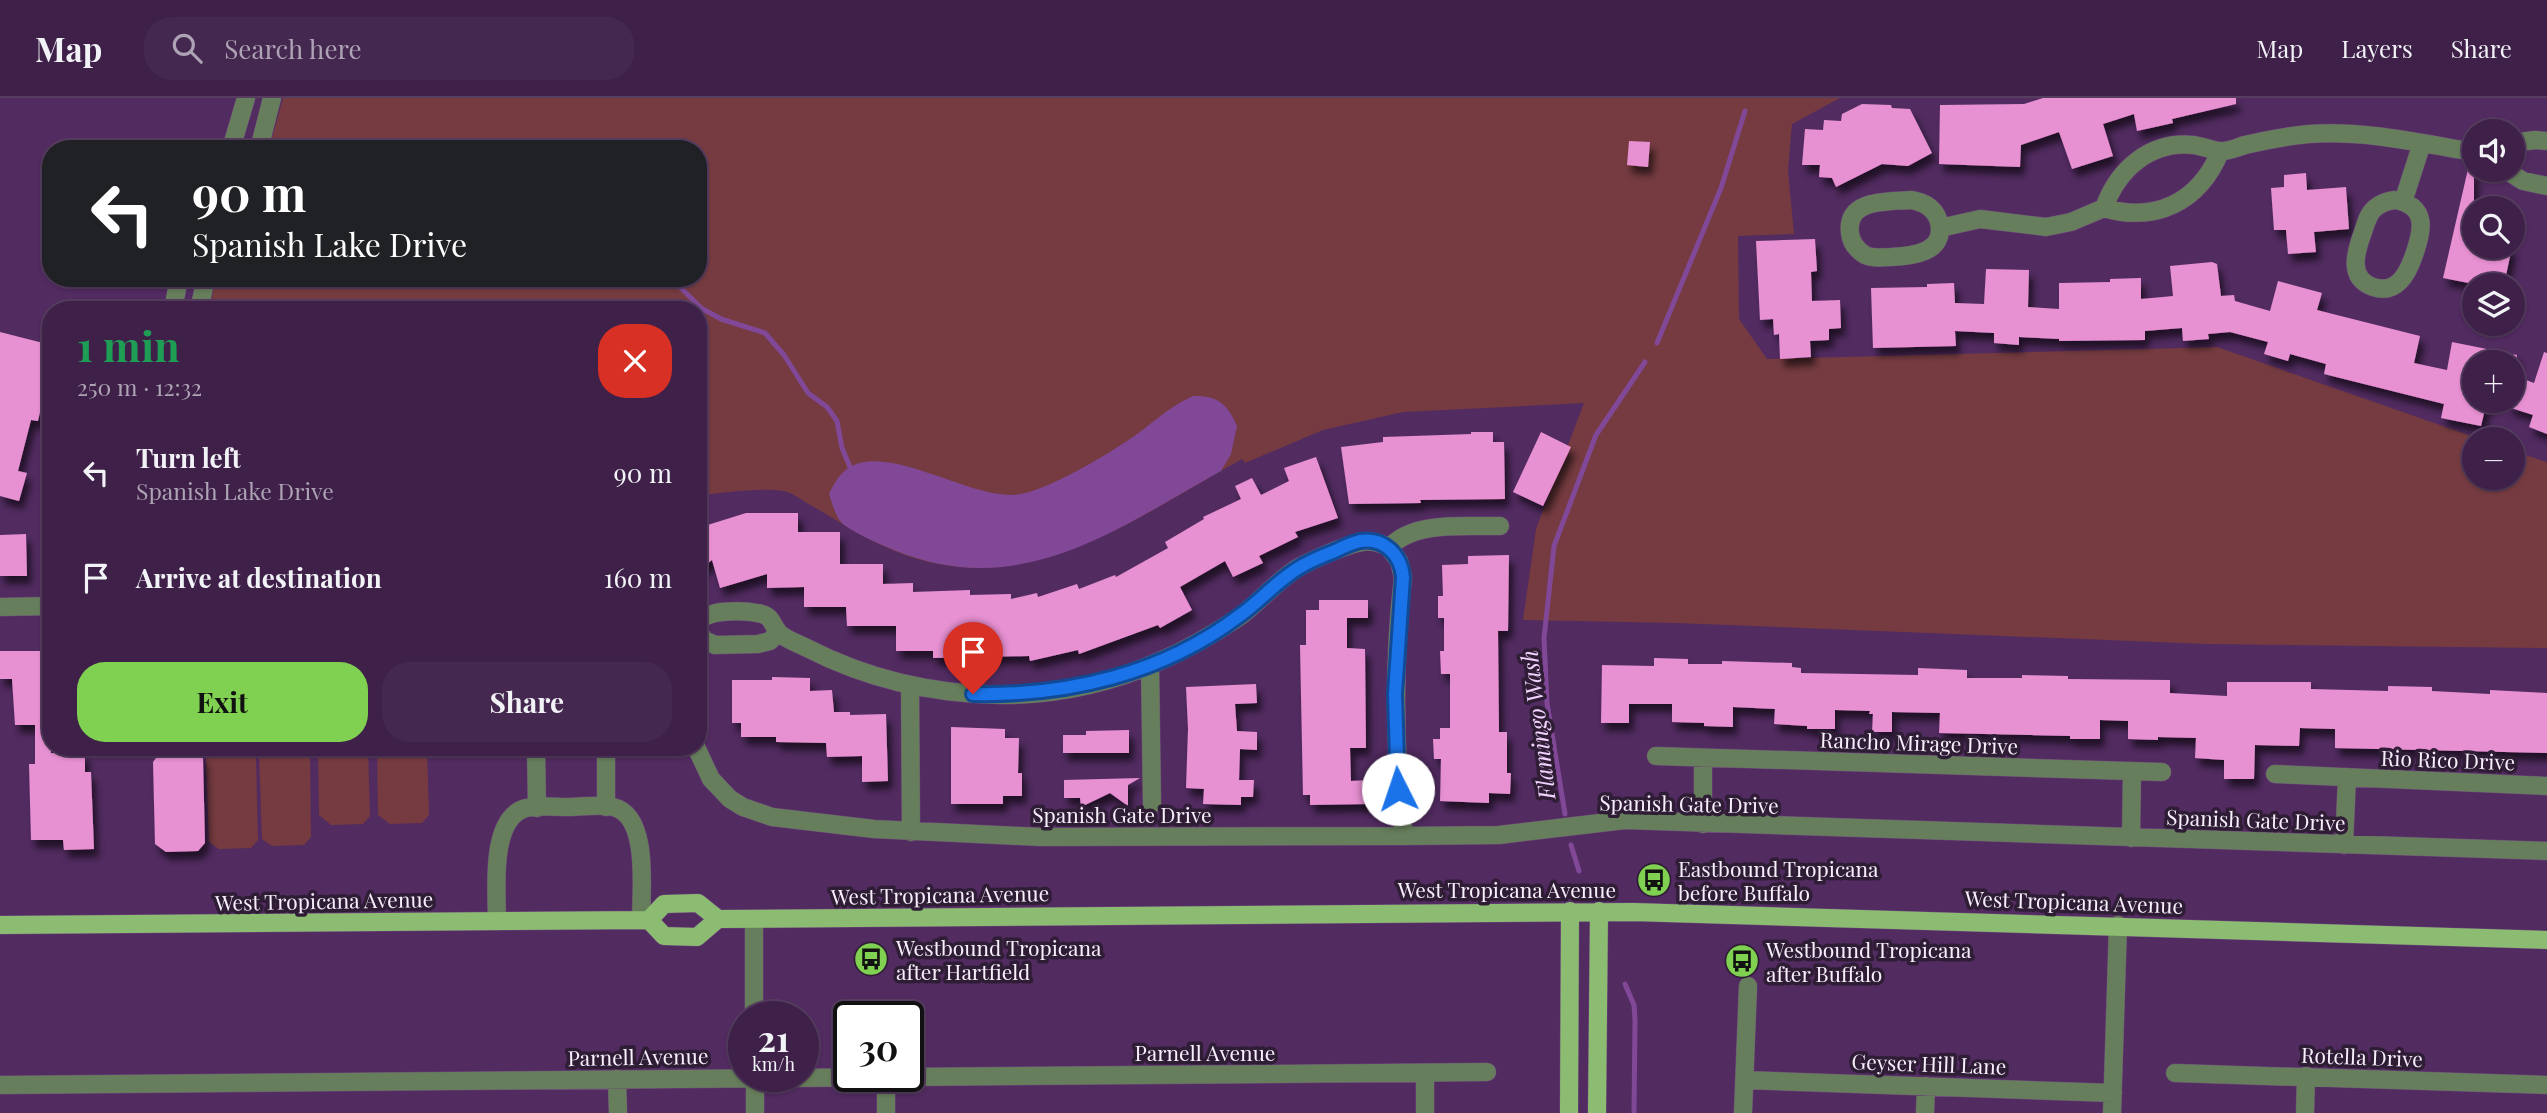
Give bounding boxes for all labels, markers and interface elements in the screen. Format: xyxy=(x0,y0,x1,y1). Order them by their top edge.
search box xyxy=(144,17,634,80)
text: Map xyxy=(35,26,102,70)
icon: search xyxy=(168,29,206,67)
text: Search here xyxy=(224,31,362,66)
text: Map xyxy=(2257,32,2303,64)
text: Layers xyxy=(2341,32,2413,64)
text: Share xyxy=(2451,32,2512,64)
map controls xyxy=(2462,119,2525,490)
button: sound xyxy=(2462,119,2525,182)
text: 90 m xyxy=(192,159,306,224)
icon: left xyxy=(77,168,168,259)
button: search xyxy=(2462,196,2525,259)
text: Spanish Lake Drive xyxy=(192,222,467,265)
button: layers xyxy=(2462,273,2525,336)
text: 1 min xyxy=(77,317,180,373)
button: close xyxy=(598,324,672,398)
button: + xyxy=(2462,350,2525,413)
text: 250 m · 12:32 xyxy=(77,371,202,402)
button: − xyxy=(2462,427,2525,490)
text: Turn left xyxy=(136,440,241,475)
icon: left xyxy=(77,454,115,492)
text: 90 m xyxy=(614,455,672,490)
text: Spanish Lake Drive xyxy=(136,475,334,506)
icon: arrive xyxy=(77,559,115,597)
text: Arrive at destination xyxy=(136,560,382,595)
text: 160 m xyxy=(604,560,672,595)
pin xyxy=(943,622,1003,694)
icon: arrive xyxy=(954,633,992,671)
water label: Flamingo Wash xyxy=(1512,648,1562,803)
button: Exit xyxy=(77,662,368,742)
button: Share xyxy=(382,662,672,742)
street label: Rancho Mirage Drive xyxy=(1819,725,2019,759)
street label: Rio Rico Drive xyxy=(2380,743,2516,775)
position arrow xyxy=(1361,752,1435,826)
street label: Spanish Gate Drive xyxy=(1599,787,1779,819)
street label: Spanish Gate Drive xyxy=(1032,800,1212,828)
street label: Spanish Gate Drive xyxy=(2166,802,2346,836)
place label: Eastbound Tropicana before Buffalo xyxy=(1678,854,1879,906)
bus stop icon: Eastbound Tropicana before Buffalo xyxy=(1635,861,1673,899)
street label: West Tropicana Avenue xyxy=(1397,875,1616,903)
street label: West Tropicana Avenue xyxy=(830,878,1049,910)
street label: West Tropicana Avenue xyxy=(1963,883,2184,919)
street label: West Tropicana Avenue xyxy=(214,884,433,916)
place label: Westbound Tropicana after Hartfield xyxy=(895,933,1102,985)
place label: Westbound Tropicana after Buffalo xyxy=(1765,935,1972,987)
bus stop icon: Westbound Tropicana after Hartfield xyxy=(852,940,890,978)
bus stop icon: Westbound Tropicana after Buffalo xyxy=(1723,942,1761,980)
speed limit sign: 30 xyxy=(833,1001,924,1092)
text: 21 xyxy=(758,1014,789,1061)
street label: Parnell Avenue xyxy=(1135,1038,1275,1066)
street label: Rotella Drive xyxy=(2301,1040,2423,1072)
street label: Parnell Avenue xyxy=(567,1041,709,1071)
street label: Geyser Hill Lane xyxy=(1851,1046,2007,1080)
text: km/h xyxy=(752,1052,795,1076)

